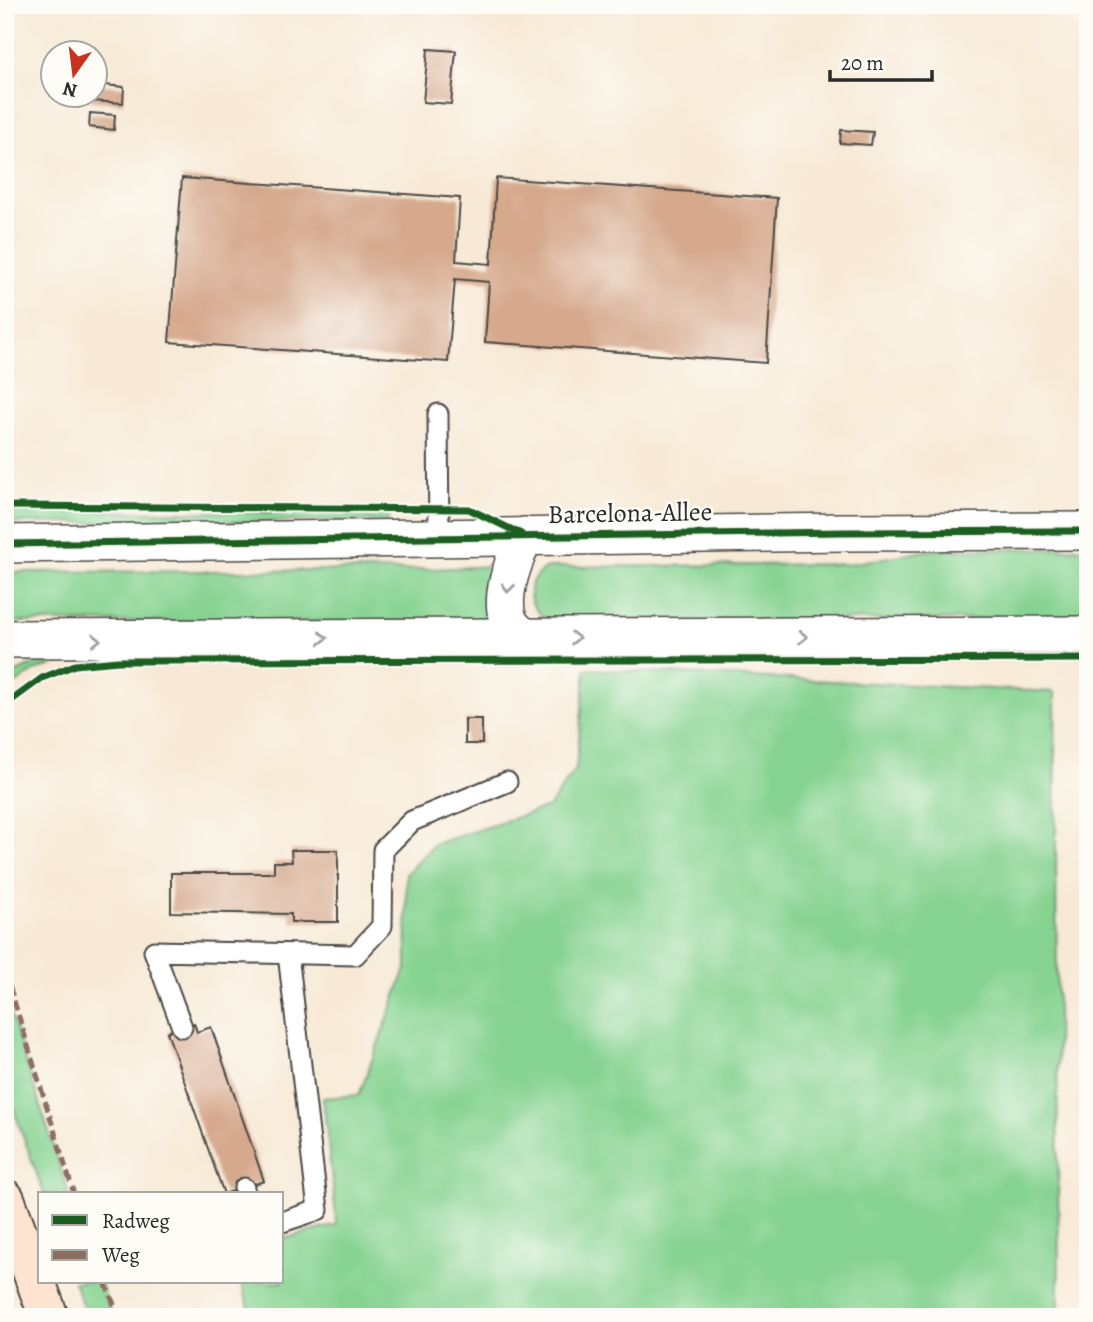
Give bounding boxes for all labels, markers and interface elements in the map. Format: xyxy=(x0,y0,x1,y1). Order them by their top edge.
north arrow xyxy=(38,38,108,108)
scale bar xyxy=(830,38,932,82)
text: 20 m xyxy=(841,49,884,77)
text: N xyxy=(60,75,80,104)
street label: Barcelona-Allee xyxy=(547,494,713,532)
one-way arrow xyxy=(501,582,516,593)
one-way arrow xyxy=(798,629,809,645)
one-way arrow xyxy=(319,630,329,646)
one-way arrow xyxy=(571,630,581,646)
one-way arrow xyxy=(91,632,102,648)
legend xyxy=(38,1192,284,1284)
text: Radweg xyxy=(102,1207,170,1235)
text: Weg xyxy=(101,1241,140,1269)

